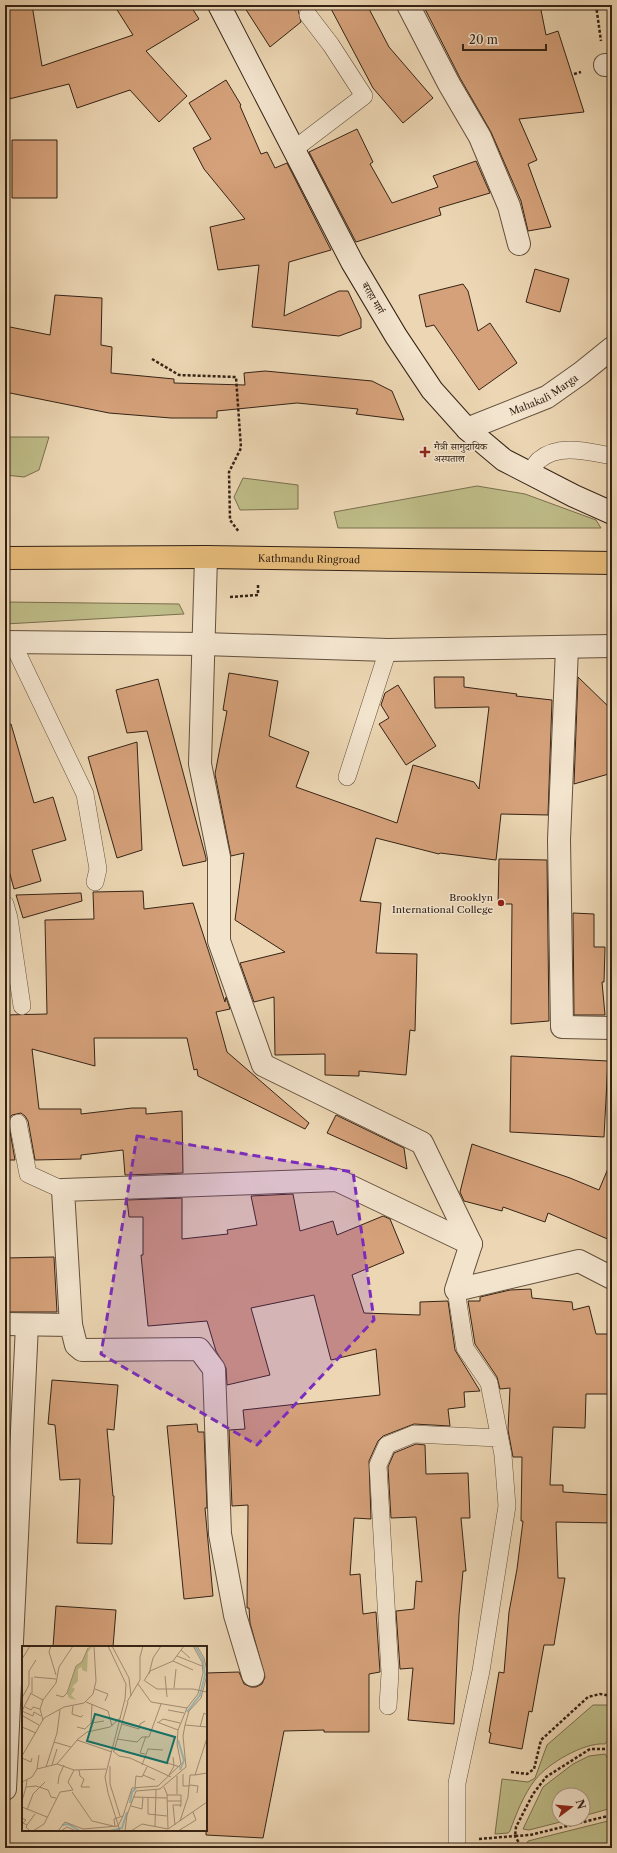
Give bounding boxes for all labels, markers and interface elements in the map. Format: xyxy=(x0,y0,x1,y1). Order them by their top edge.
scale bar xyxy=(463,26,546,52)
text: 20 m xyxy=(469,32,498,47)
street label: बराहा मार्ग xyxy=(358,279,388,317)
street label: Mahakali Marga xyxy=(507,370,581,418)
place label: मैत्री सामुदायिक अस्पताल xyxy=(433,440,488,465)
marker: मैत्री सामुदायिक अस्पताल xyxy=(419,446,431,458)
street label: Kathmandu Ringroad xyxy=(258,551,360,566)
place label: Brooklyn International College xyxy=(392,891,494,916)
marker: Brooklyn International College xyxy=(496,898,506,908)
inset map xyxy=(22,1646,207,1831)
north arrow xyxy=(551,1787,591,1827)
text: N xyxy=(573,1798,589,1811)

